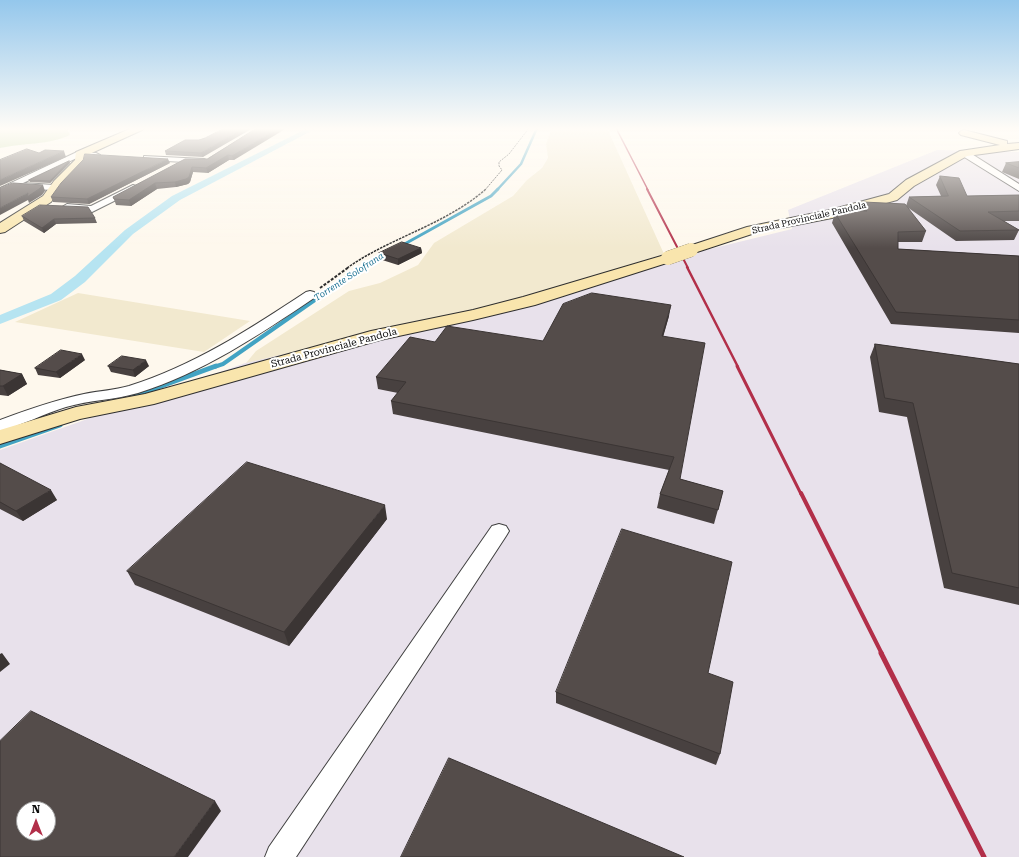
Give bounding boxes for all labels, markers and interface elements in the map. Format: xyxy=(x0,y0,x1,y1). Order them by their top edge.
street label: Strada Provinciale Pandola xyxy=(751,200,867,236)
water label: Torrente Solofrana xyxy=(312,250,386,304)
street label: Strada Provinciale Pandola xyxy=(270,325,398,371)
north arrow xyxy=(16,801,56,841)
text: N xyxy=(32,803,40,816)

